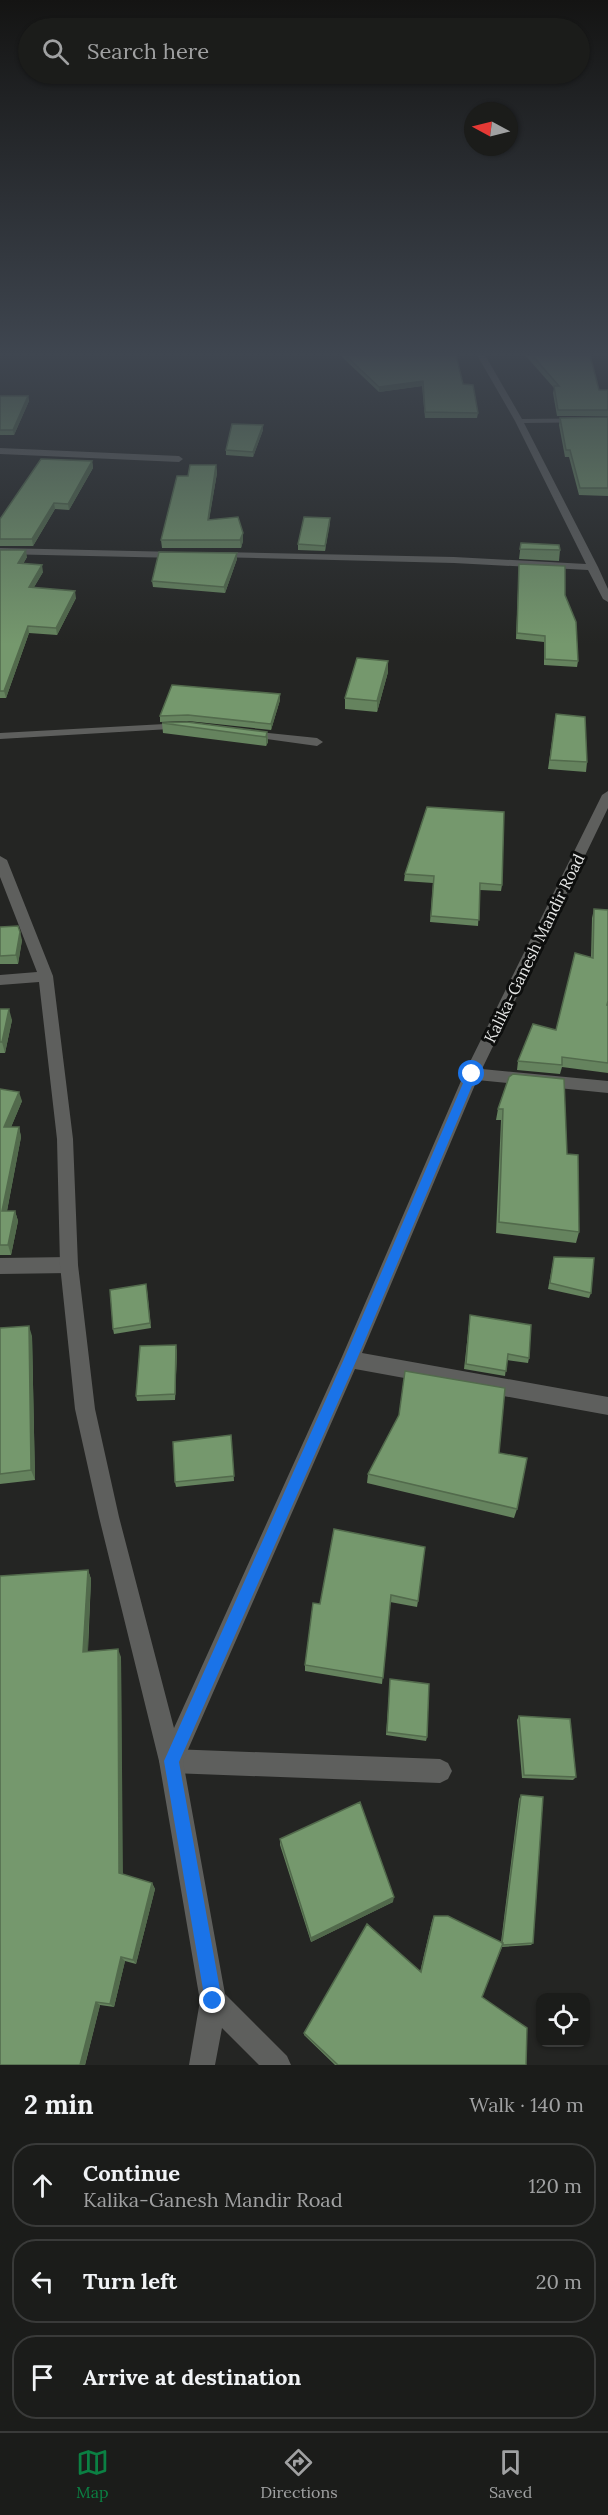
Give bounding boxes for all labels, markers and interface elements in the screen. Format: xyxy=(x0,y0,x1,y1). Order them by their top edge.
search box xyxy=(18,18,590,84)
icon: search xyxy=(39,35,72,68)
text: Search here xyxy=(87,37,209,65)
north arrow xyxy=(464,102,518,156)
street label: Kalika-Ganesh Mandir Road xyxy=(479,850,589,1046)
route start xyxy=(458,1060,484,1086)
route end xyxy=(199,1987,225,2013)
map controls xyxy=(536,1993,590,2047)
button: locate xyxy=(536,1993,590,2047)
text: 2 min xyxy=(24,2088,94,2121)
text: Walk · 140 m xyxy=(469,2092,584,2117)
text: Continue xyxy=(83,2159,180,2187)
icon: ahead xyxy=(26,2169,59,2202)
text: 120 m xyxy=(528,2173,582,2198)
text: Kalika-Ganesh Mandir Road xyxy=(83,2187,343,2212)
icon: left xyxy=(26,2265,59,2298)
text: Turn left xyxy=(83,2267,177,2295)
text: 20 m xyxy=(536,2269,582,2294)
icon: arrive xyxy=(26,2361,59,2394)
text: Arrive at destination xyxy=(83,2363,301,2391)
tab: Map xyxy=(76,2446,109,2502)
tab: Directions xyxy=(260,2446,338,2502)
tab: Saved xyxy=(489,2446,532,2502)

